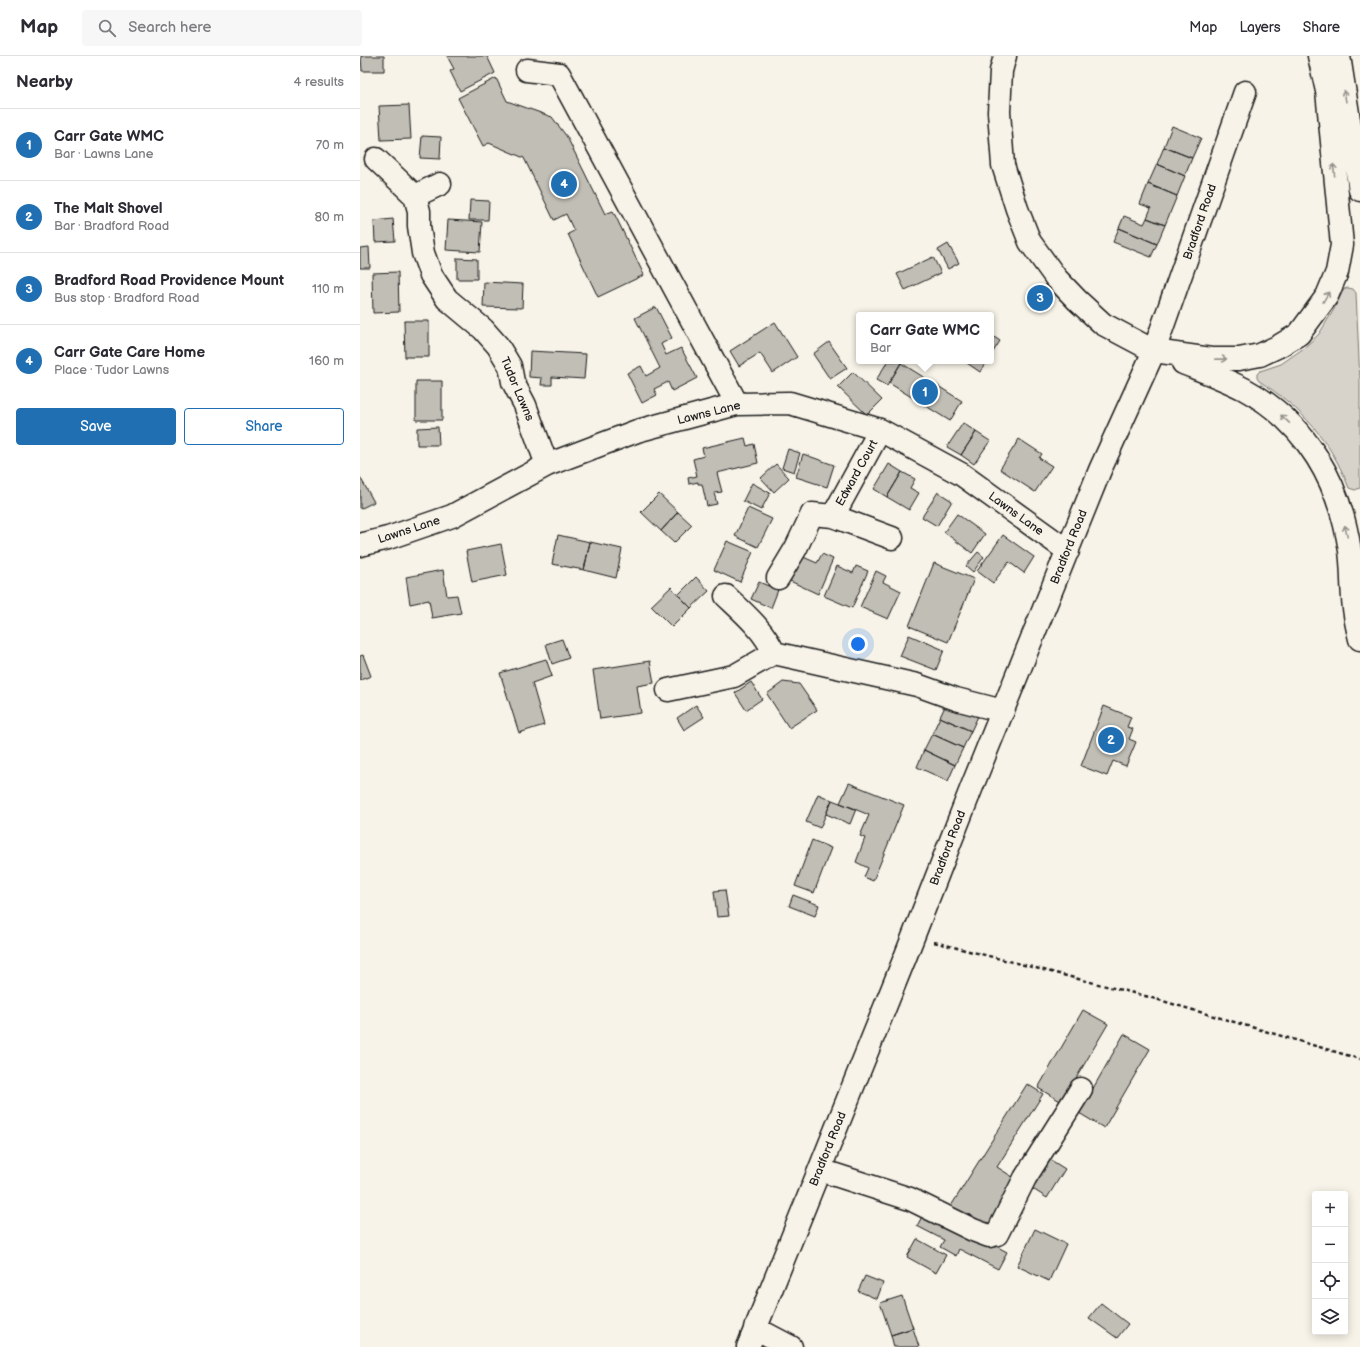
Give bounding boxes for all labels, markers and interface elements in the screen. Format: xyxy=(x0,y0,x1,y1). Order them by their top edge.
search box xyxy=(82,10,362,46)
text: Map xyxy=(20,16,58,39)
icon: search xyxy=(96,17,118,39)
text: Search here xyxy=(128,18,211,37)
text: Map xyxy=(1189,19,1217,36)
text: Layers xyxy=(1239,19,1281,36)
text: Share xyxy=(1303,19,1340,36)
text: Nearby xyxy=(16,72,73,92)
text: 4 results xyxy=(294,74,344,90)
one-way arrow xyxy=(1341,90,1349,103)
text: Carr Gate WMC xyxy=(54,127,164,146)
text: 1 xyxy=(26,137,32,153)
text: 70 m xyxy=(316,137,344,153)
text: Bar · Lawns Lane xyxy=(54,146,153,162)
one-way arrow xyxy=(1331,164,1338,177)
pin: 4 xyxy=(551,169,577,199)
street label: Bradford Road xyxy=(1180,182,1220,262)
text: The Malt Shovel xyxy=(54,199,163,218)
text: 2 xyxy=(25,209,33,225)
text: 80 m xyxy=(315,209,344,225)
text: Bar · Bradford Road xyxy=(54,218,169,234)
text: Bradford Road Providence Mount xyxy=(54,271,284,290)
text: 3 xyxy=(25,281,33,297)
text: 110 m xyxy=(312,281,344,297)
pin: 3 xyxy=(1027,283,1053,313)
text: Bus stop · Bradford Road xyxy=(54,290,199,306)
one-way arrow xyxy=(1322,291,1330,303)
popup xyxy=(856,312,994,364)
text: Carr Gate WMC xyxy=(870,321,980,340)
text: Bar xyxy=(870,340,891,356)
text: Carr Gate Care Home xyxy=(54,343,205,362)
text: 4 xyxy=(25,353,33,369)
text: 160 m xyxy=(309,353,344,369)
street label: Tudor Lawns xyxy=(497,355,537,423)
one-way arrow xyxy=(1214,355,1227,363)
text: Place · Tudor Lawns xyxy=(54,362,169,378)
pin: 1 xyxy=(912,377,938,407)
street label: Lawns Lane xyxy=(676,398,742,428)
button: Save xyxy=(16,408,176,445)
button: Share xyxy=(184,408,344,445)
one-way arrow xyxy=(1280,414,1290,424)
street label: Edward Court xyxy=(833,437,881,509)
street label: Lawns Lane xyxy=(985,489,1047,539)
street label: Bradford Road xyxy=(1047,507,1091,587)
street label: Lawns Lane xyxy=(376,513,442,547)
one-way arrow xyxy=(1342,525,1350,538)
your location xyxy=(848,634,868,654)
pin: 2 xyxy=(1098,725,1124,755)
street label: Bradford Road xyxy=(927,808,969,888)
street label: Bradford Road xyxy=(806,1109,850,1189)
map controls xyxy=(1312,1191,1348,1335)
button: + xyxy=(1312,1191,1348,1227)
button: − xyxy=(1312,1227,1348,1263)
button: locate xyxy=(1312,1263,1348,1299)
button: layers xyxy=(1312,1299,1348,1335)

